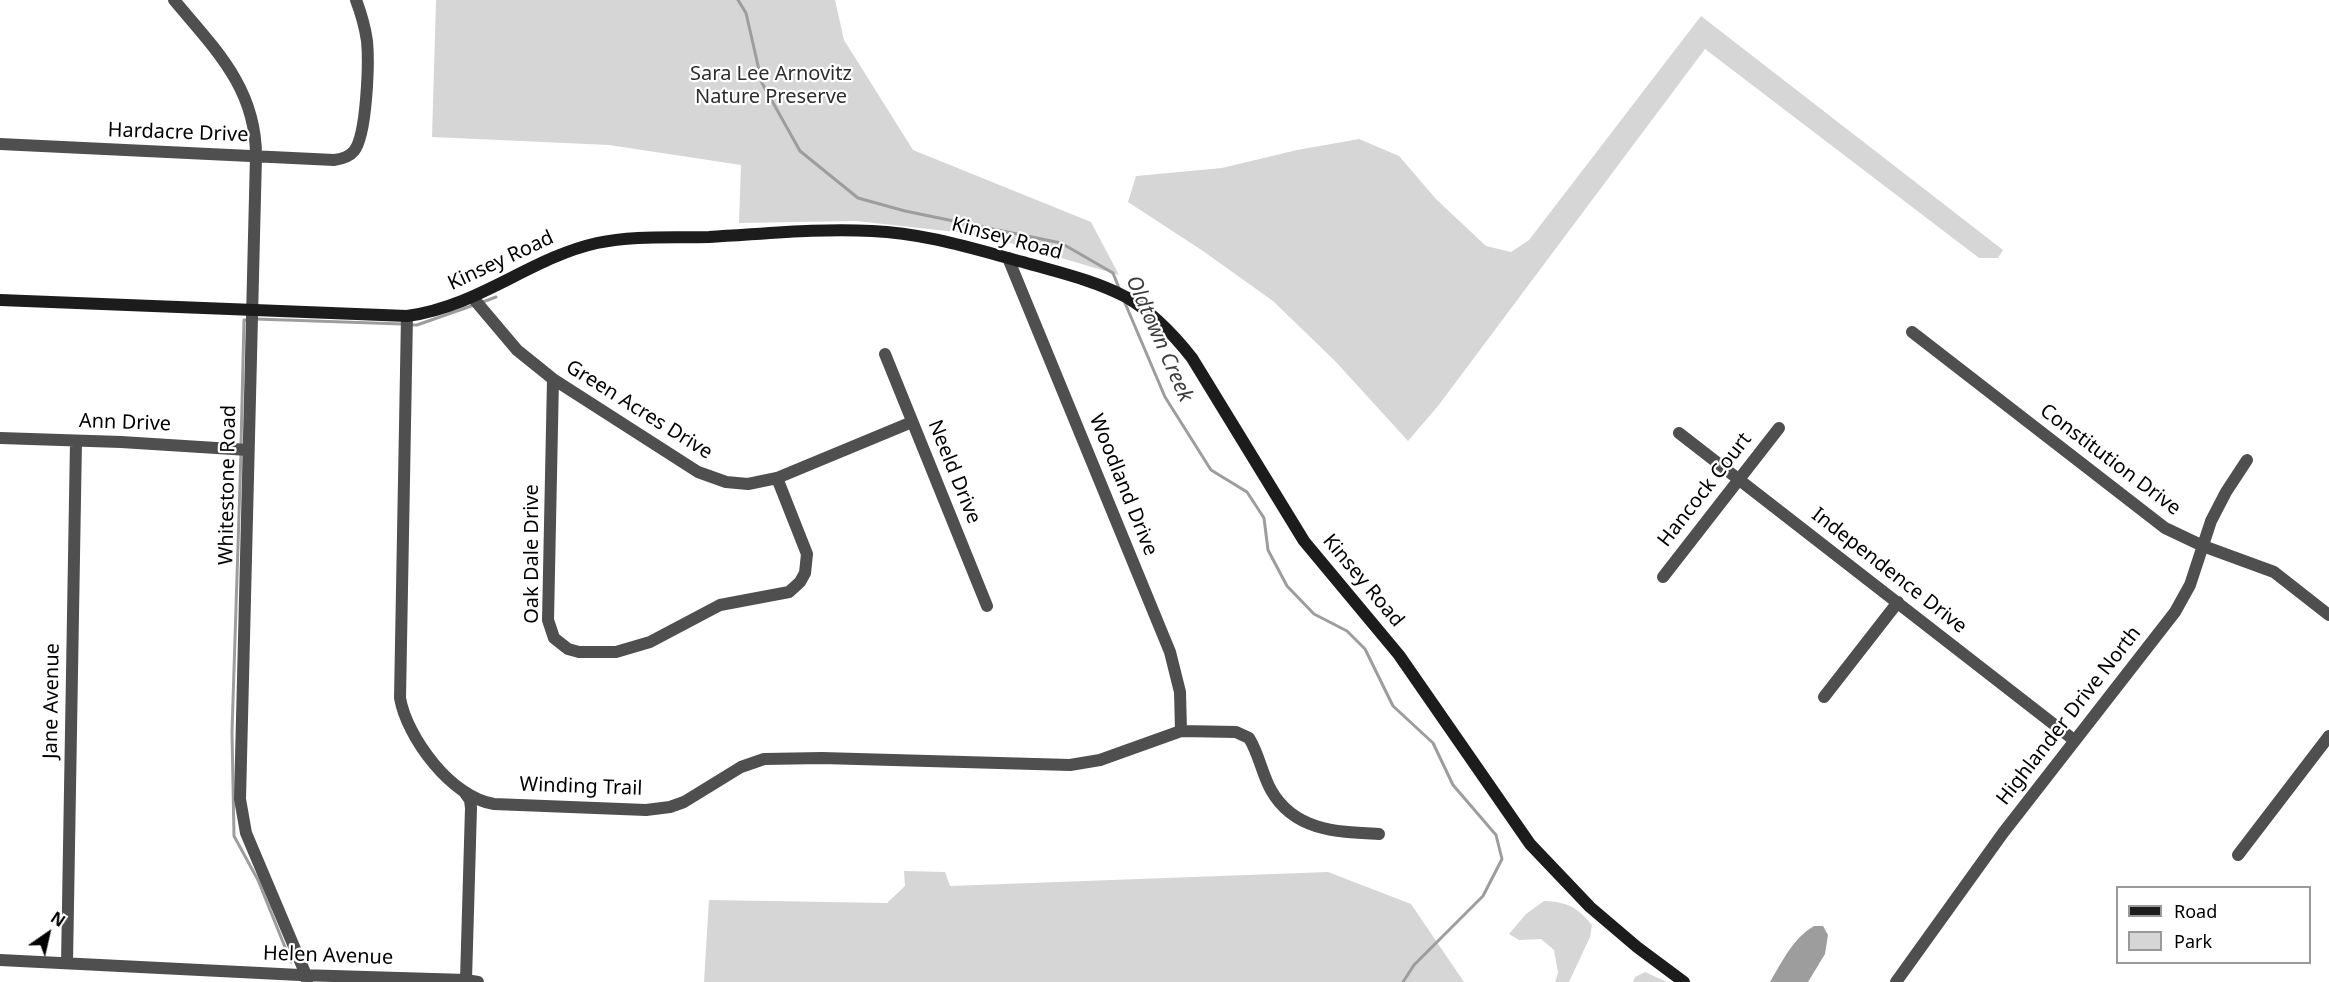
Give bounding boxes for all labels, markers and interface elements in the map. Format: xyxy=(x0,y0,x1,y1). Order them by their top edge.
park label: Sara Lee Arnovitz Nature Preserve xyxy=(690,62,852,109)
street label: Hardacre Drive xyxy=(107,119,249,147)
street label: Kinsey Road xyxy=(949,213,1065,265)
street label: Kinsey Road xyxy=(444,226,558,296)
water label: Oldtown Creek xyxy=(1120,272,1198,406)
street label: Green Acres Drive xyxy=(561,355,717,465)
street label: Constitution Drive xyxy=(2035,399,2185,521)
street label: Whitestone Road xyxy=(215,405,241,565)
street label: Ann Drive xyxy=(79,409,171,437)
street label: Woodland Drive xyxy=(1084,411,1162,559)
street label: Neeld Drive xyxy=(922,417,986,527)
street label: Hancock Court xyxy=(1653,428,1757,552)
street label: Oak Dale Drive xyxy=(520,484,544,624)
street label: Independence Drive xyxy=(1807,503,1971,639)
street label: Kinsey Road xyxy=(1317,530,1409,632)
street label: Highlander Drive North xyxy=(1992,622,2146,810)
street label: Jane Avenue xyxy=(39,643,65,759)
street label: Winding Trail xyxy=(519,773,643,801)
legend xyxy=(2116,886,2311,964)
text: Road xyxy=(2174,899,2217,923)
north arrow xyxy=(18,904,78,964)
text: N xyxy=(47,906,70,932)
text: Park xyxy=(2174,929,2212,953)
street label: Helen Avenue xyxy=(262,942,394,970)

